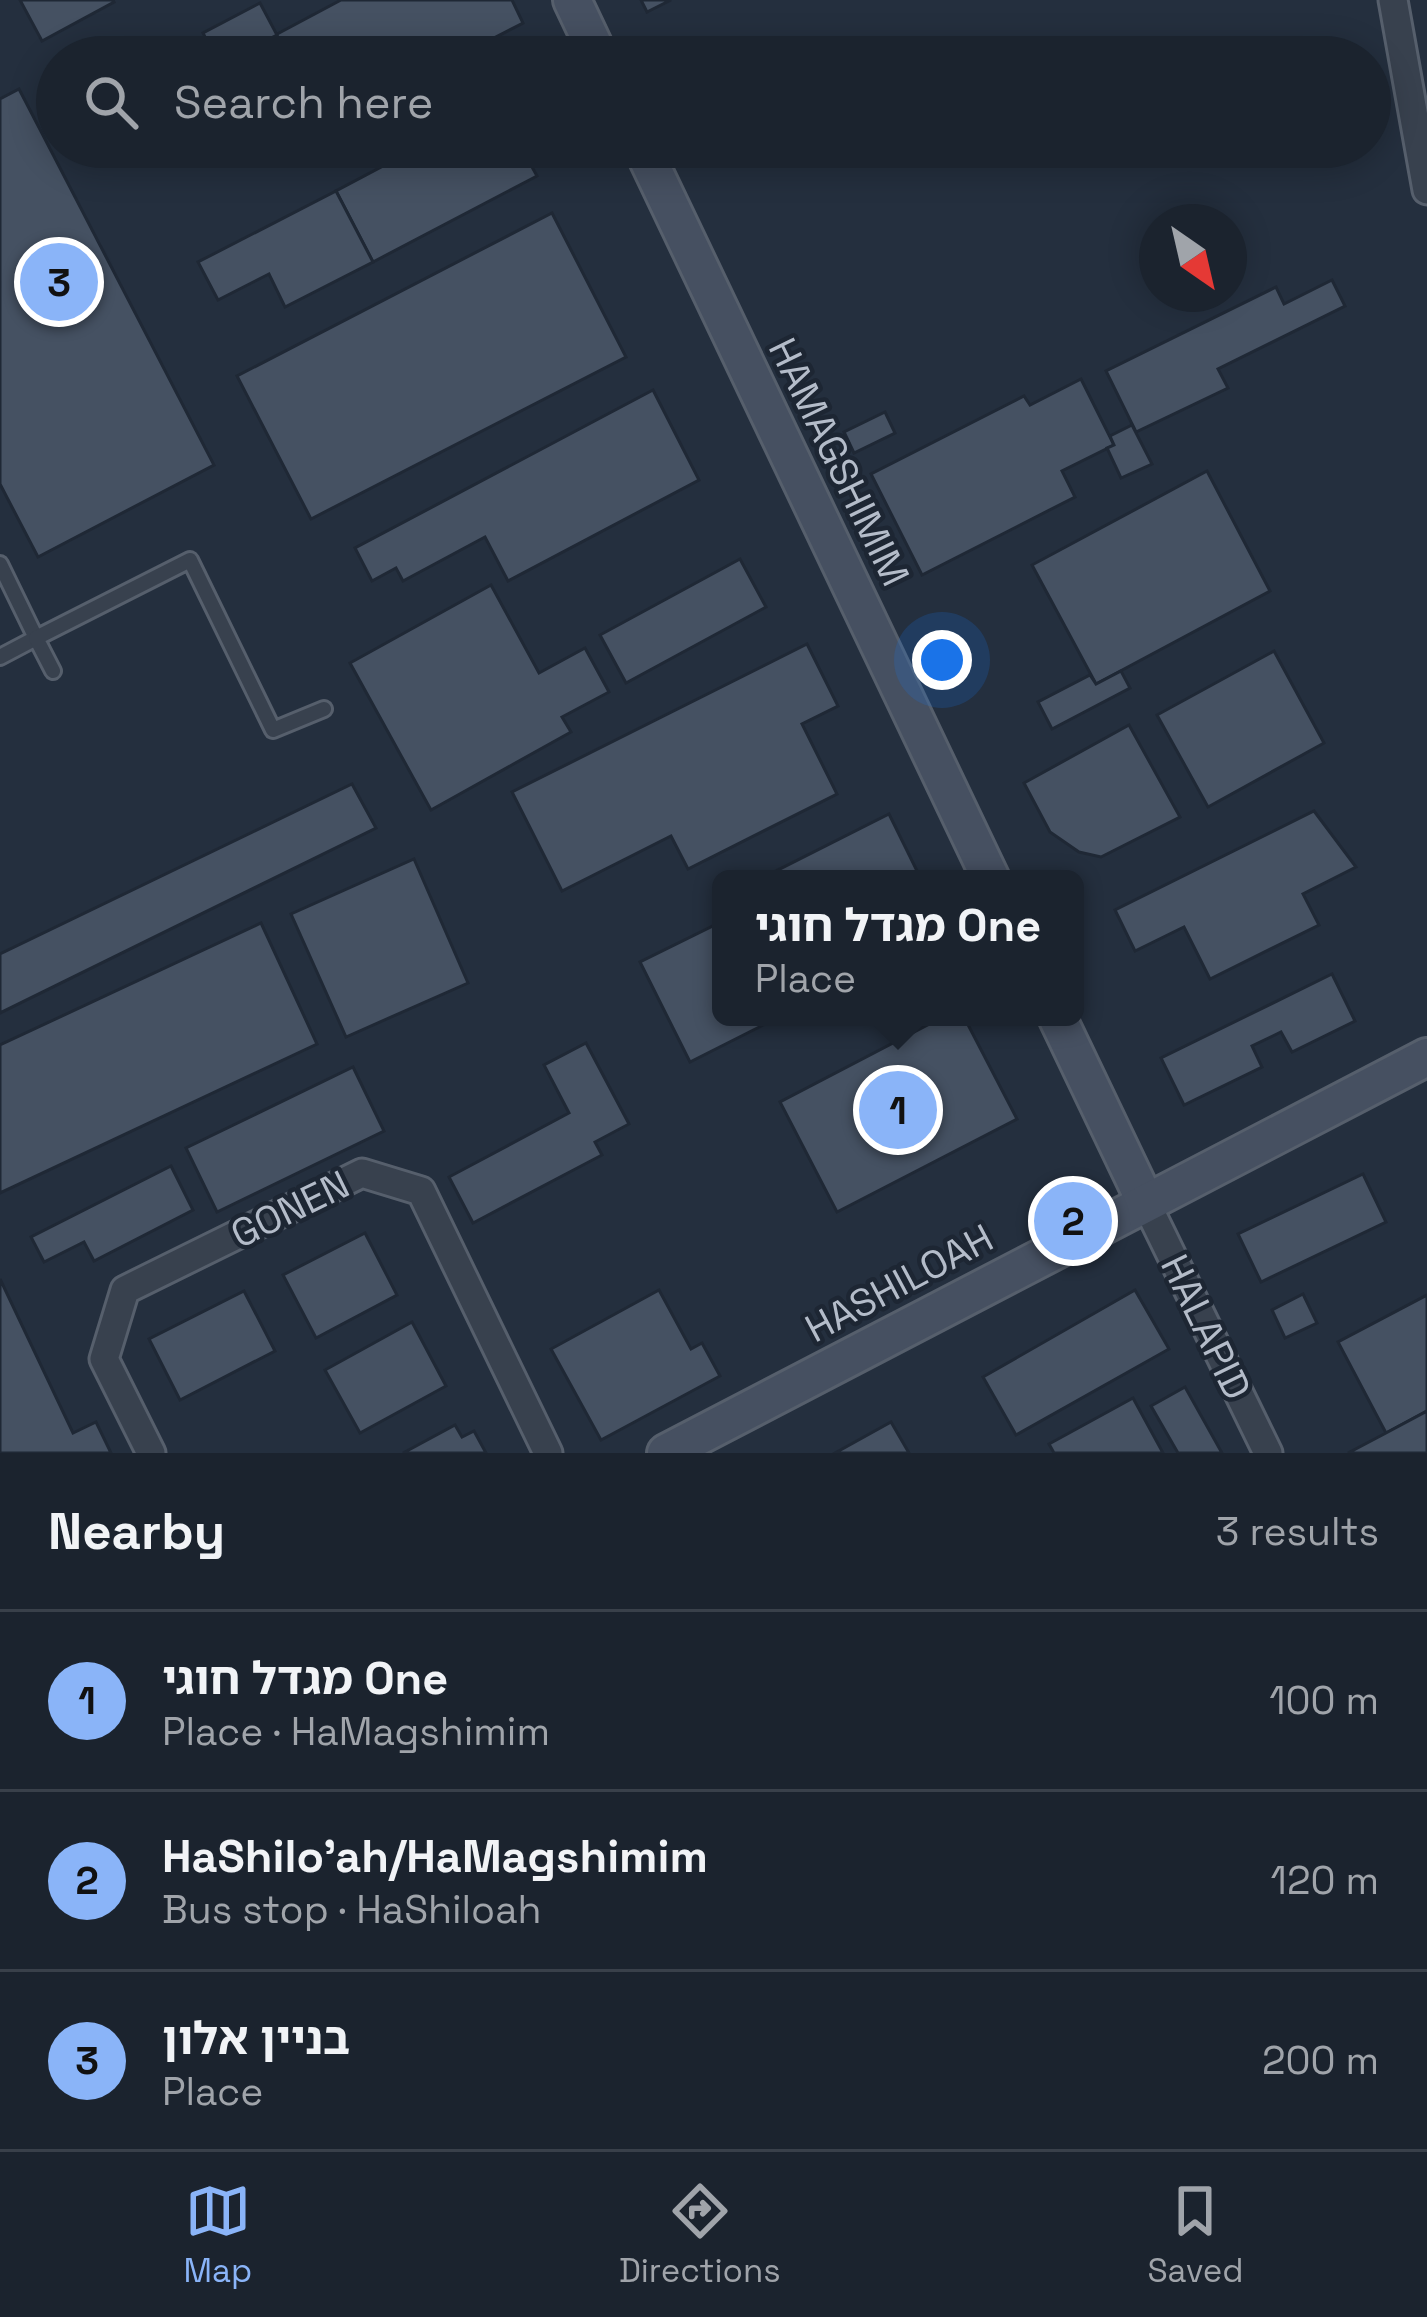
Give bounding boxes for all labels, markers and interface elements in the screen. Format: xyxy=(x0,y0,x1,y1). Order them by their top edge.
search box xyxy=(36,36,1391,168)
icon: search xyxy=(78,69,144,135)
text: Search here xyxy=(174,74,433,131)
north arrow xyxy=(1139,204,1247,312)
pin: 3 xyxy=(20,237,98,327)
street label: HAMAGSHIMIM xyxy=(758,330,920,594)
your location xyxy=(912,630,972,690)
popup xyxy=(712,870,1084,1026)
text: מגדל חוגי One xyxy=(755,897,1041,954)
text: Place xyxy=(755,954,856,1003)
pin: 1 xyxy=(859,1065,937,1155)
street label: GONEN xyxy=(223,1159,357,1259)
pin: 2 xyxy=(1034,1176,1112,1266)
street label: HASHILOAH xyxy=(797,1213,1001,1353)
street label: HALAPID xyxy=(1150,1247,1262,1407)
text: Nearby xyxy=(48,1499,225,1564)
text: 3 results xyxy=(1216,1507,1379,1556)
text: מגדל חוגי One xyxy=(162,1650,448,1707)
text: 1 xyxy=(78,1676,96,1725)
text: 100 m xyxy=(1269,1676,1379,1725)
text: Place · HaMagshimim xyxy=(162,1707,550,1756)
text: HaShilo'ah/HaMagshimim xyxy=(162,1828,708,1885)
text: 2 xyxy=(75,1856,99,1905)
text: 120 m xyxy=(1271,1856,1379,1905)
text: Bus stop · HaShiloah xyxy=(162,1885,542,1934)
text: בניין אלון xyxy=(162,2010,350,2067)
text: 3 xyxy=(75,2036,99,2085)
text: 200 m xyxy=(1262,2036,1379,2085)
text: Place xyxy=(162,2067,263,2116)
tab: Map xyxy=(183,2178,252,2292)
tab: Directions xyxy=(619,2178,781,2292)
tab: Saved xyxy=(1147,2178,1244,2292)

